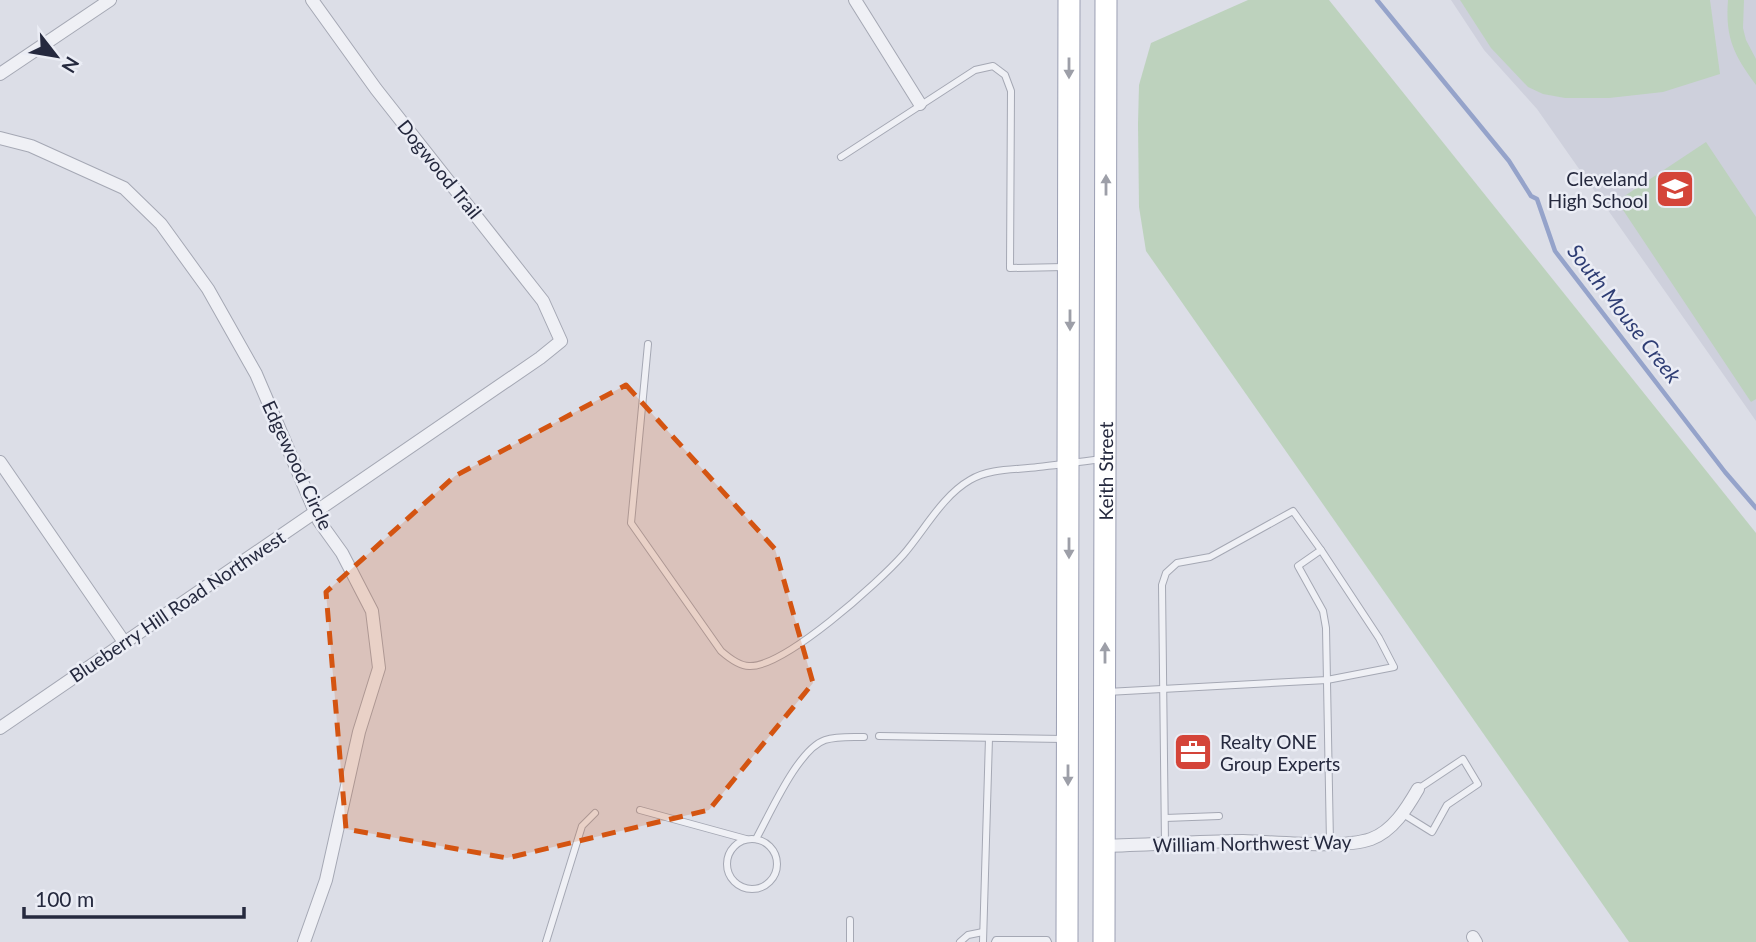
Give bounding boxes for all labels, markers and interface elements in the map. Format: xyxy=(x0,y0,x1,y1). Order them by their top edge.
north arrow xyxy=(21,21,91,91)
text: N xyxy=(57,53,85,77)
one-way arrow xyxy=(1063,57,1075,79)
street label: Dogwood Trail xyxy=(393,115,487,223)
place label: Cleveland High School xyxy=(1548,167,1648,212)
school or university icon: Cleveland High School xyxy=(1654,168,1696,210)
one-way arrow xyxy=(1100,174,1112,196)
water label: South Mouse Creek xyxy=(1563,239,1688,388)
one-way arrow xyxy=(1064,309,1075,331)
street label: Edgewood Circle xyxy=(258,397,338,533)
street label: Keith Street xyxy=(1093,421,1117,520)
street label: Blueberry Hill Road Northwest xyxy=(65,525,289,687)
one-way arrow xyxy=(1063,537,1075,559)
one-way arrow xyxy=(1099,642,1111,664)
place label: Realty ONE Group Experts xyxy=(1220,730,1340,775)
office icon: Realty ONE Group Experts xyxy=(1172,731,1214,773)
one-way arrow xyxy=(1062,764,1074,786)
street label: William Northwest Way xyxy=(1152,830,1352,856)
scale bar xyxy=(24,876,245,920)
text: 100 m xyxy=(35,886,94,911)

